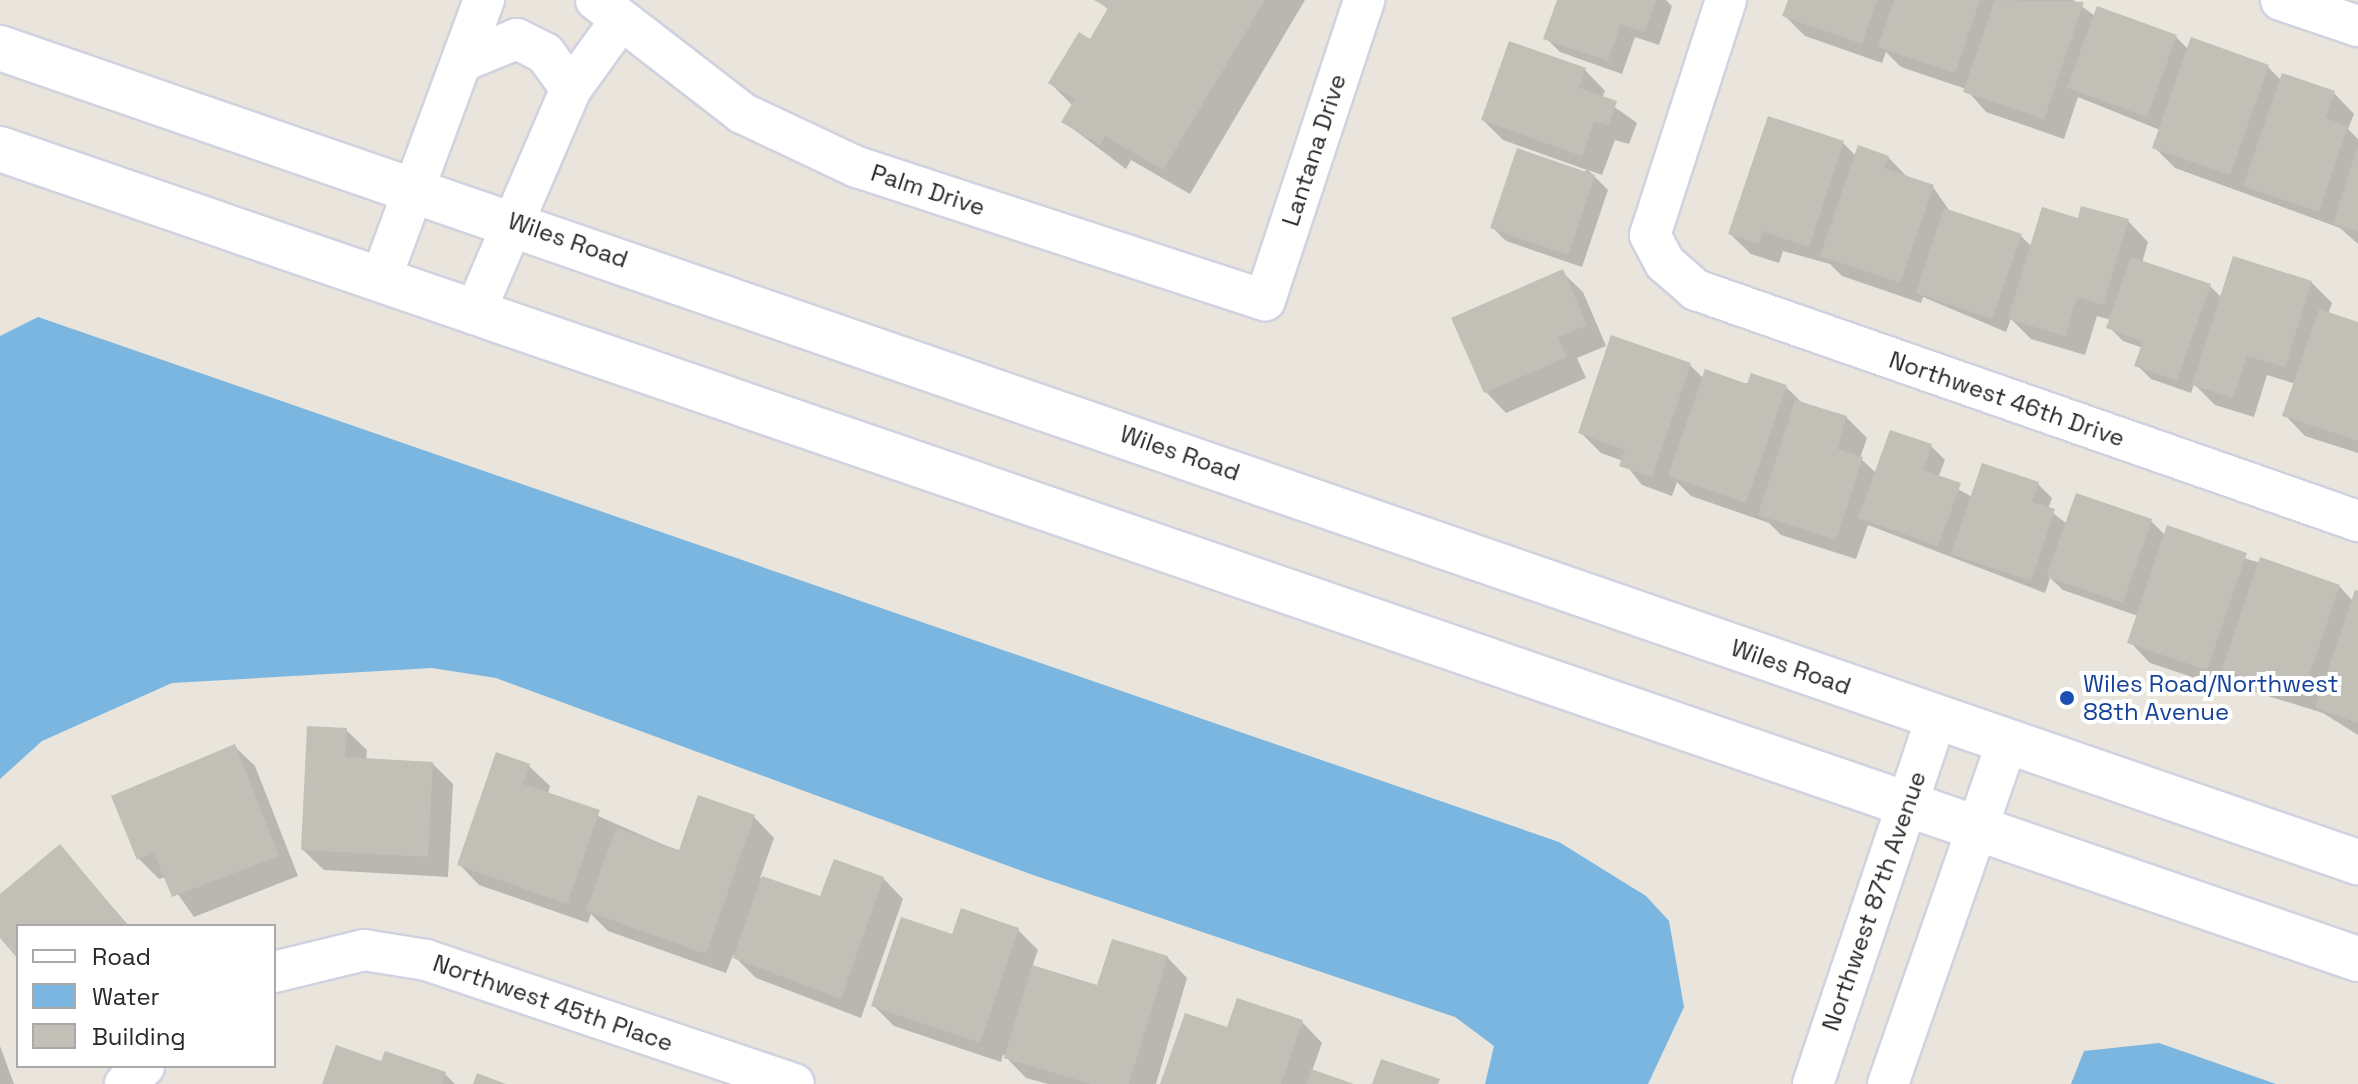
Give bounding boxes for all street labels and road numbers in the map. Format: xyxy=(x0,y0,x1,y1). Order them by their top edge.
street label: Lantana Drive xyxy=(1276,70,1352,230)
street label: Palm Drive xyxy=(867,158,989,222)
street label: Wiles Road xyxy=(504,206,632,274)
street label: Northwest 46th Drive xyxy=(1885,345,2129,453)
street label: Wiles Road xyxy=(1116,419,1244,487)
street label: Wiles Road xyxy=(1727,633,1855,701)
street label: Northwest 87th Avenue xyxy=(1816,767,1932,1035)
street label: Northwest 45th Place xyxy=(429,948,677,1058)

